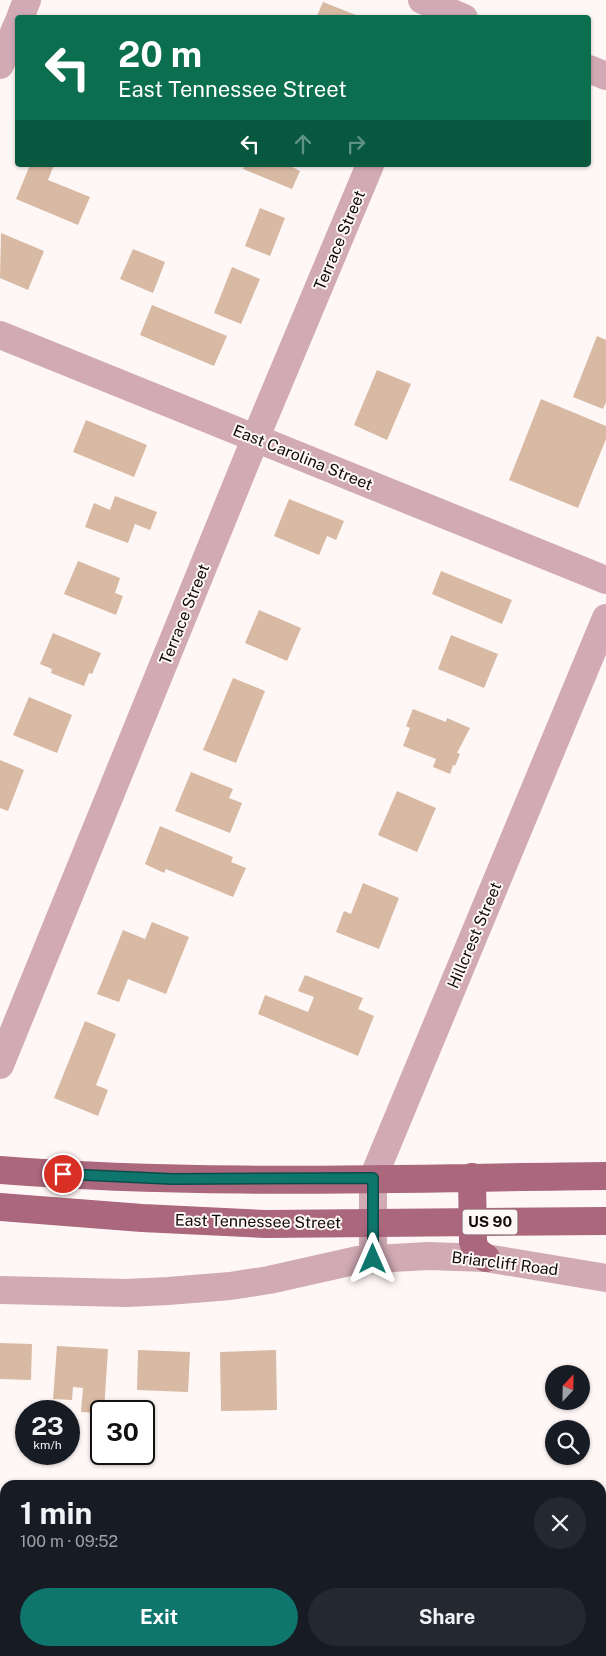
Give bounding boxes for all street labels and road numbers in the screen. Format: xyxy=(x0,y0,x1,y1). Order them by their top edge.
street label: Terrace Street xyxy=(310,187,369,293)
street label: East Carolina Street xyxy=(230,421,375,494)
street label: Terrace Street xyxy=(156,561,213,667)
street label: Hillcrest Street xyxy=(443,879,505,991)
road number: US 90 xyxy=(462,1210,518,1234)
street label: East Tennessee Street xyxy=(175,1211,341,1232)
street label: Briarcliff Road xyxy=(451,1248,559,1279)

